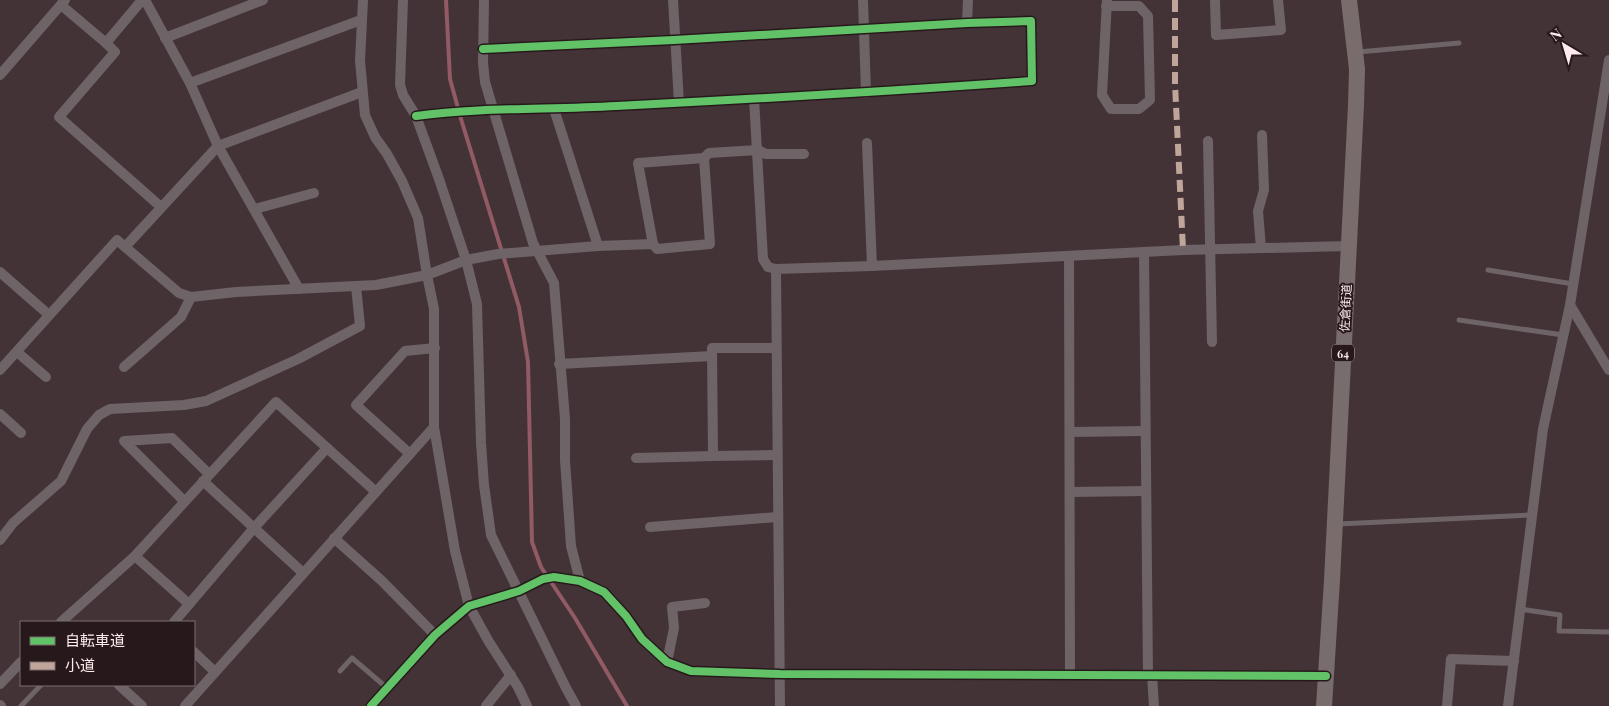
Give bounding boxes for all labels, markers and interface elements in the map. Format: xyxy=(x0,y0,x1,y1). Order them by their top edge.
north arrow xyxy=(1539,20,1589,70)
text: N xyxy=(1546,24,1566,45)
street label: 佐倉街道 xyxy=(1336,284,1354,332)
road number: 64 xyxy=(1332,344,1354,362)
legend xyxy=(20,621,195,686)
text: 自転車道 xyxy=(65,630,125,650)
text: 小道 xyxy=(65,655,95,675)

